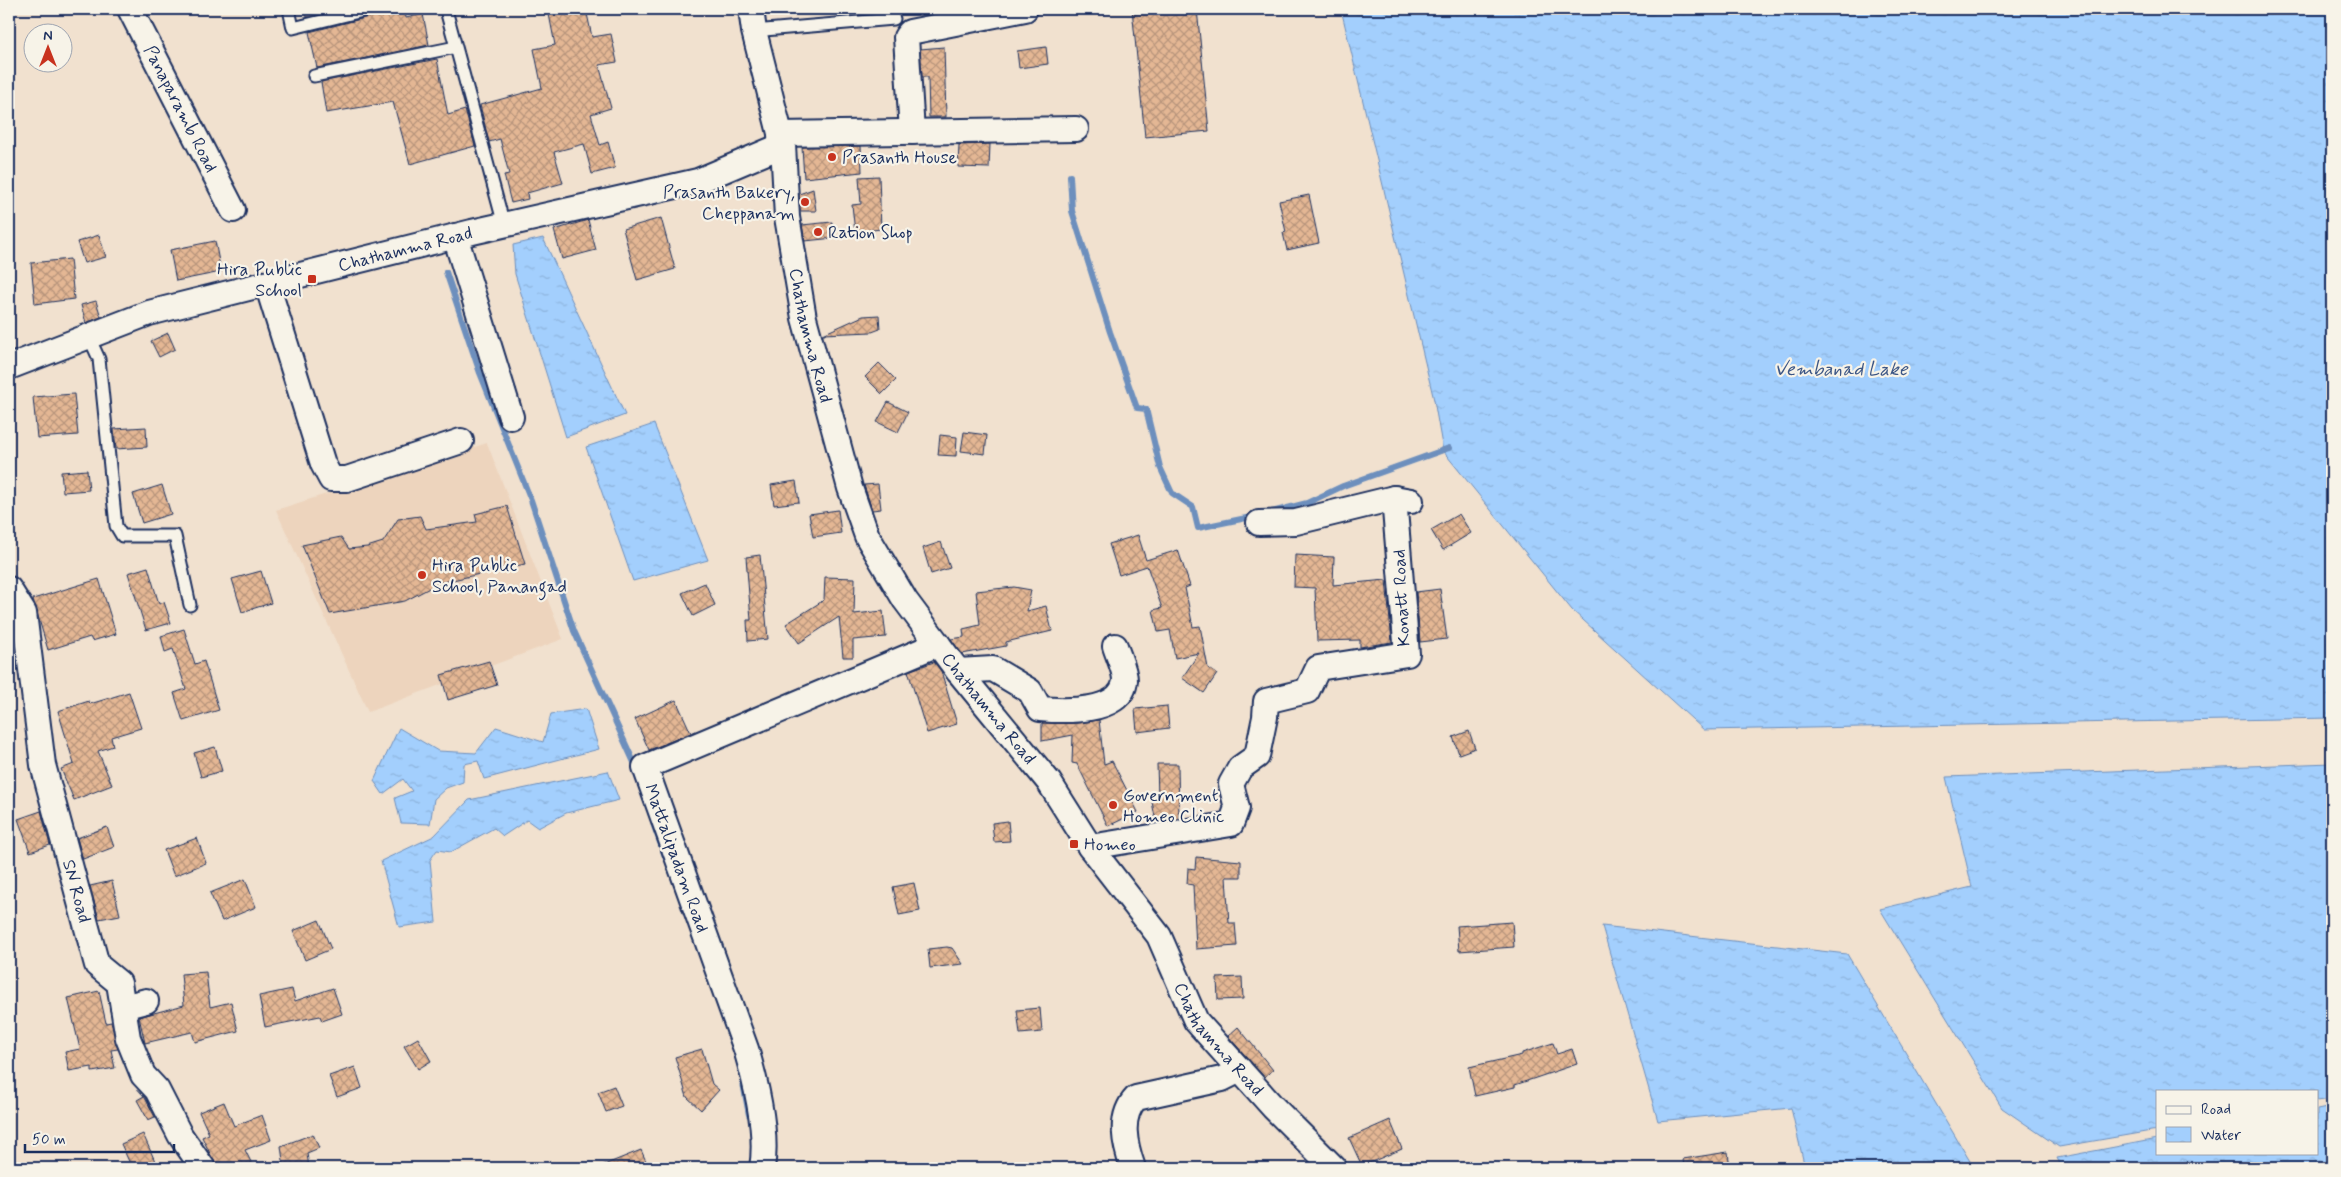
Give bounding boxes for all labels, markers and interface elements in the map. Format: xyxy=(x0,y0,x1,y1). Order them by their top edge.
north arrow xyxy=(22,22,72,72)
text: N xyxy=(43,27,53,45)
street label: Panaparamb Road xyxy=(138,41,223,177)
place label: Prasanth House xyxy=(842,146,957,170)
marker: Prasanth House xyxy=(826,151,838,163)
place label: Prasanth Bakery, Cheppanam xyxy=(663,181,795,226)
marker: Prasanth Bakery, Cheppanam xyxy=(799,196,811,208)
street label: Chathamma Road xyxy=(336,221,475,278)
place label: Ration Shop xyxy=(828,221,913,245)
marker: Ration Shop xyxy=(812,226,824,238)
place label: Hira Public School xyxy=(217,258,302,303)
street label: Chathamma Road xyxy=(783,266,837,406)
marker: Hira Public School xyxy=(306,273,318,285)
water label: Vembanad Lake xyxy=(1775,357,1909,382)
street label: Konatt Road xyxy=(1387,549,1417,647)
place label: Hira Public School, Panangad xyxy=(432,554,567,601)
marker: Hira Public School, Panangad xyxy=(416,569,428,581)
street label: Chathamma Road xyxy=(935,648,1041,770)
street label: Mattalipadam Road xyxy=(638,781,714,936)
place label: Government Homeo Clinic xyxy=(1123,784,1224,829)
marker: Government Homeo Clinic xyxy=(1107,799,1119,811)
place label: Homeo xyxy=(1084,833,1136,857)
marker: Homeo xyxy=(1068,838,1080,850)
street label: SN Road xyxy=(56,857,96,925)
street label: Chathamma Road xyxy=(1168,979,1269,1102)
legend xyxy=(2156,1090,2318,1154)
text: Road xyxy=(2201,1100,2231,1120)
scale bar xyxy=(25,1122,174,1154)
text: Water xyxy=(2201,1126,2241,1146)
text: 50 m xyxy=(32,1130,66,1150)

